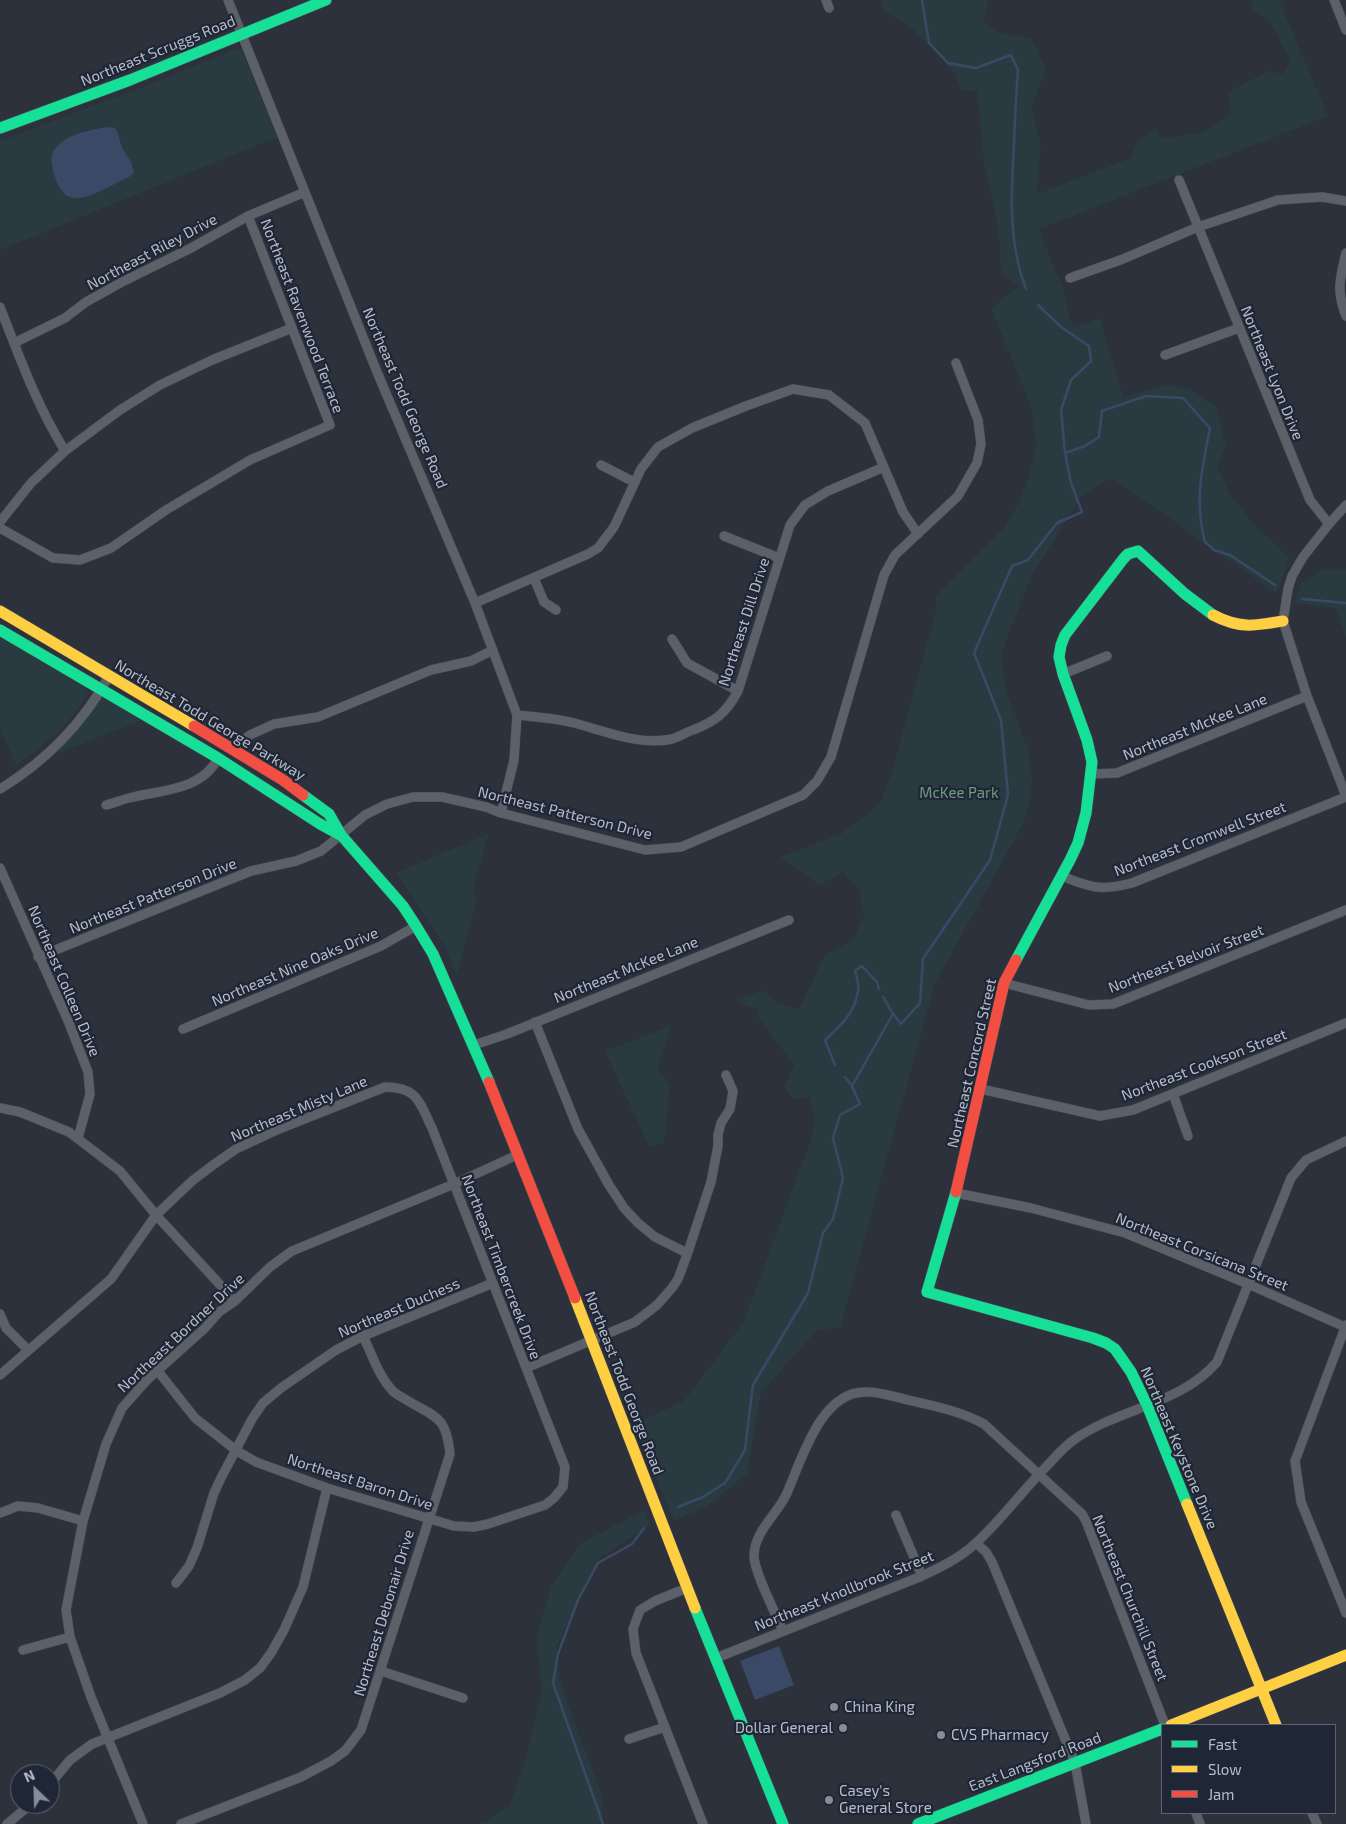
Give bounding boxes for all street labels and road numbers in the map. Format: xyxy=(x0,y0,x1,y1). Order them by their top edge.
street label: Northeast Scruggs Road xyxy=(78,12,238,90)
street label: Northeast Riley Drive xyxy=(84,210,220,294)
street label: Northeast Ravenwood Terrace xyxy=(257,216,347,416)
street label: Northeast Lyon Drive xyxy=(1237,303,1307,443)
street label: Northeast Todd George Road xyxy=(359,305,451,491)
street label: Northeast Dill Drive xyxy=(715,555,773,689)
street label: Northeast Todd George Parkway xyxy=(111,656,309,784)
street label: Northeast McKee Lane xyxy=(1120,690,1270,764)
street label: Northeast Patterson Drive xyxy=(476,783,654,843)
street label: Northeast Cromwell Street xyxy=(1111,798,1289,880)
street label: Northeast Patterson Drive xyxy=(67,854,239,938)
street label: Northeast Colleen Drive xyxy=(24,903,104,1059)
street label: Northeast Belvoir Street xyxy=(1106,921,1266,997)
street label: Northeast Nine Oaks Drive xyxy=(209,924,381,1010)
street label: Northeast McKee Lane xyxy=(551,933,701,1007)
street label: Northeast Concord Street xyxy=(944,976,1000,1150)
street label: Northeast Cookson Street xyxy=(1119,1025,1289,1105)
street label: Northeast Misty Lane xyxy=(228,1072,370,1146)
street label: Northeast Timbercreek Drive xyxy=(457,1172,545,1362)
street label: Northeast Corsicana Street xyxy=(1113,1209,1291,1295)
street label: Northeast Bordner Drive xyxy=(114,1270,248,1396)
street label: Northeast Duchess xyxy=(335,1274,463,1342)
street label: Northeast Todd George Road xyxy=(581,1289,667,1477)
street label: Northeast Keystone Drive xyxy=(1137,1364,1221,1532)
street label: Northeast Baron Drive xyxy=(285,1450,435,1514)
street label: Northeast Churchill Street xyxy=(1088,1512,1172,1684)
street label: Northeast Debonair Drive xyxy=(350,1528,418,1698)
street label: Northeast Knollbrook Street xyxy=(752,1547,936,1635)
street label: East Langsford Road xyxy=(966,1728,1104,1796)

